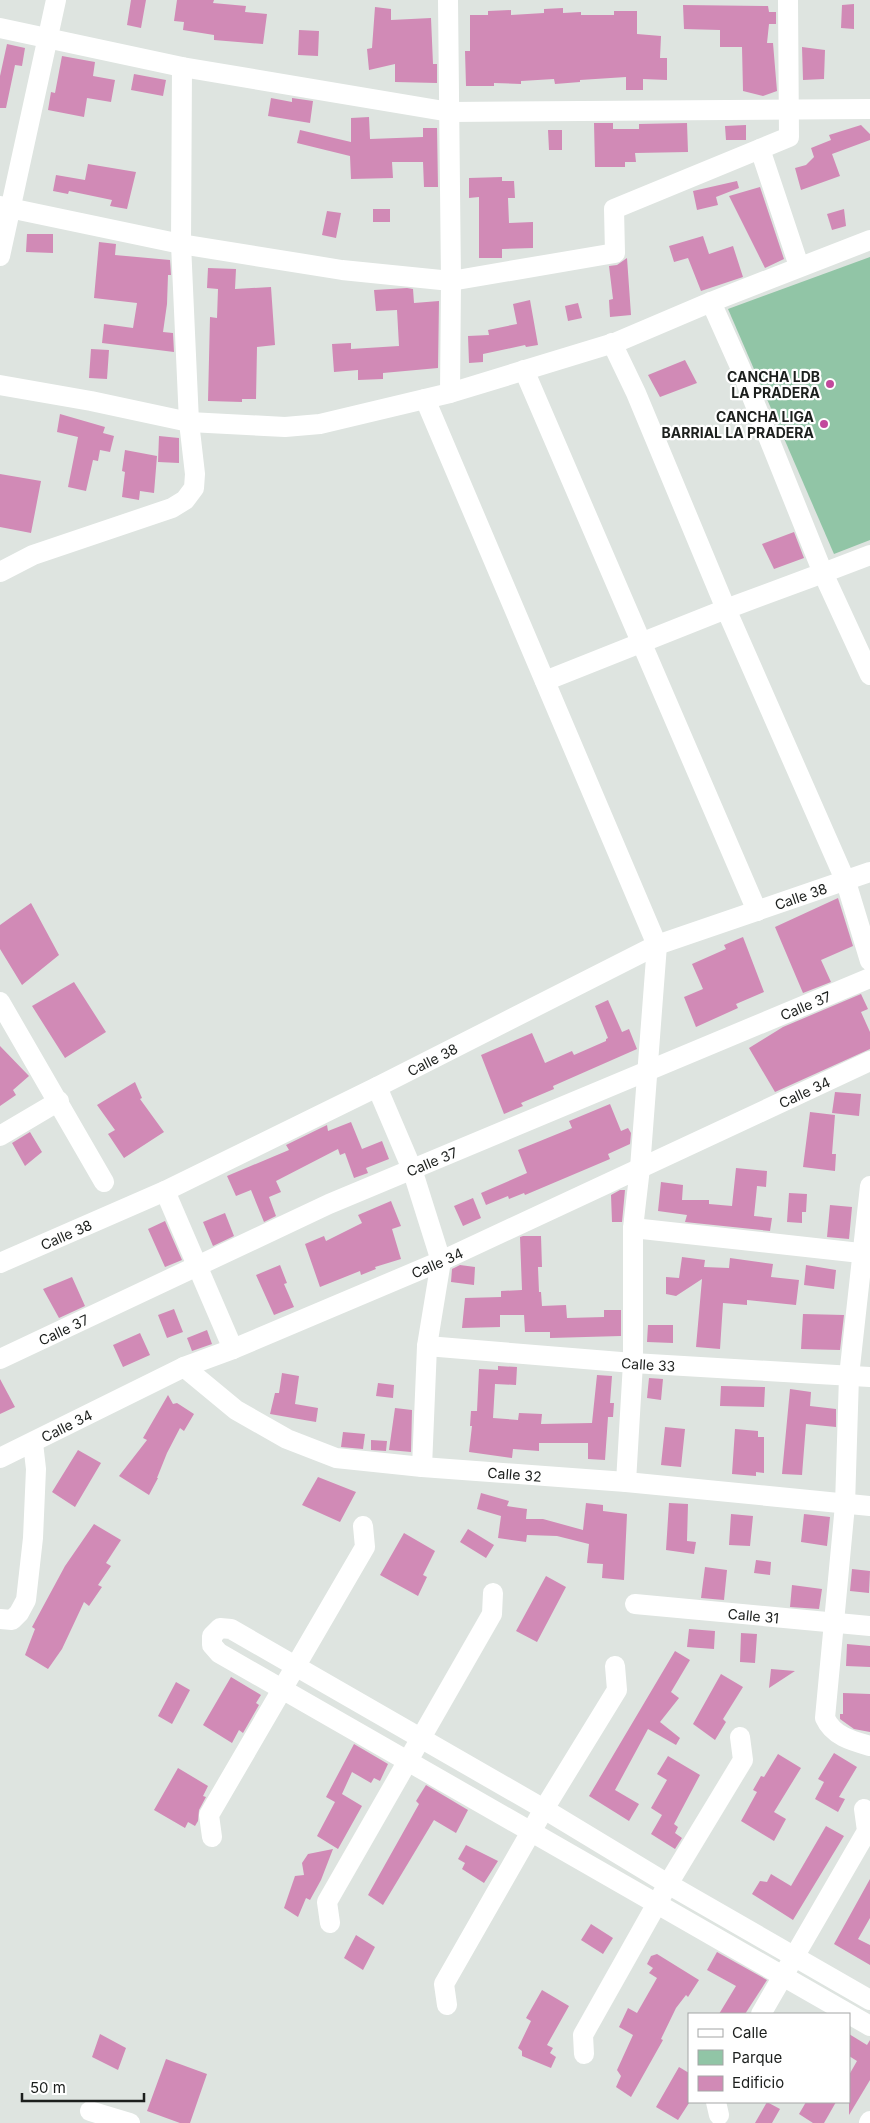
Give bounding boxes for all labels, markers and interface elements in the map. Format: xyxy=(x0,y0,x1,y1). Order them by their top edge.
place label: CANCHA LDB LA PRADERA xyxy=(727,368,821,401)
marker: CANCHA LDB LA PRADERA xyxy=(824,378,836,390)
place label: CANCHA LIGA BARRIAL LA PRADERA xyxy=(662,408,815,441)
marker: CANCHA LIGA BARRIAL LA PRADERA xyxy=(818,418,830,430)
street label: Calle 38 xyxy=(772,879,829,913)
street label: Calle 37 xyxy=(777,987,833,1023)
street label: Calle 38 xyxy=(404,1039,460,1079)
street label: Calle 34 xyxy=(776,1072,833,1111)
street label: Calle 37 xyxy=(404,1143,460,1179)
street label: Calle 38 xyxy=(38,1216,94,1253)
street label: Calle 34 xyxy=(409,1244,465,1281)
street label: Calle 37 xyxy=(35,1310,91,1348)
street label: Calle 33 xyxy=(620,1354,676,1374)
street label: Calle 34 xyxy=(38,1405,95,1445)
street label: Calle 32 xyxy=(487,1463,542,1484)
street label: Calle 31 xyxy=(727,1604,780,1626)
legend xyxy=(688,2013,850,2103)
text: Calle xyxy=(732,2023,767,2042)
text: Parque xyxy=(732,2048,782,2067)
scale bar xyxy=(22,2070,145,2102)
text: Edificio xyxy=(732,2073,784,2092)
text: 50 m xyxy=(30,2078,66,2097)

